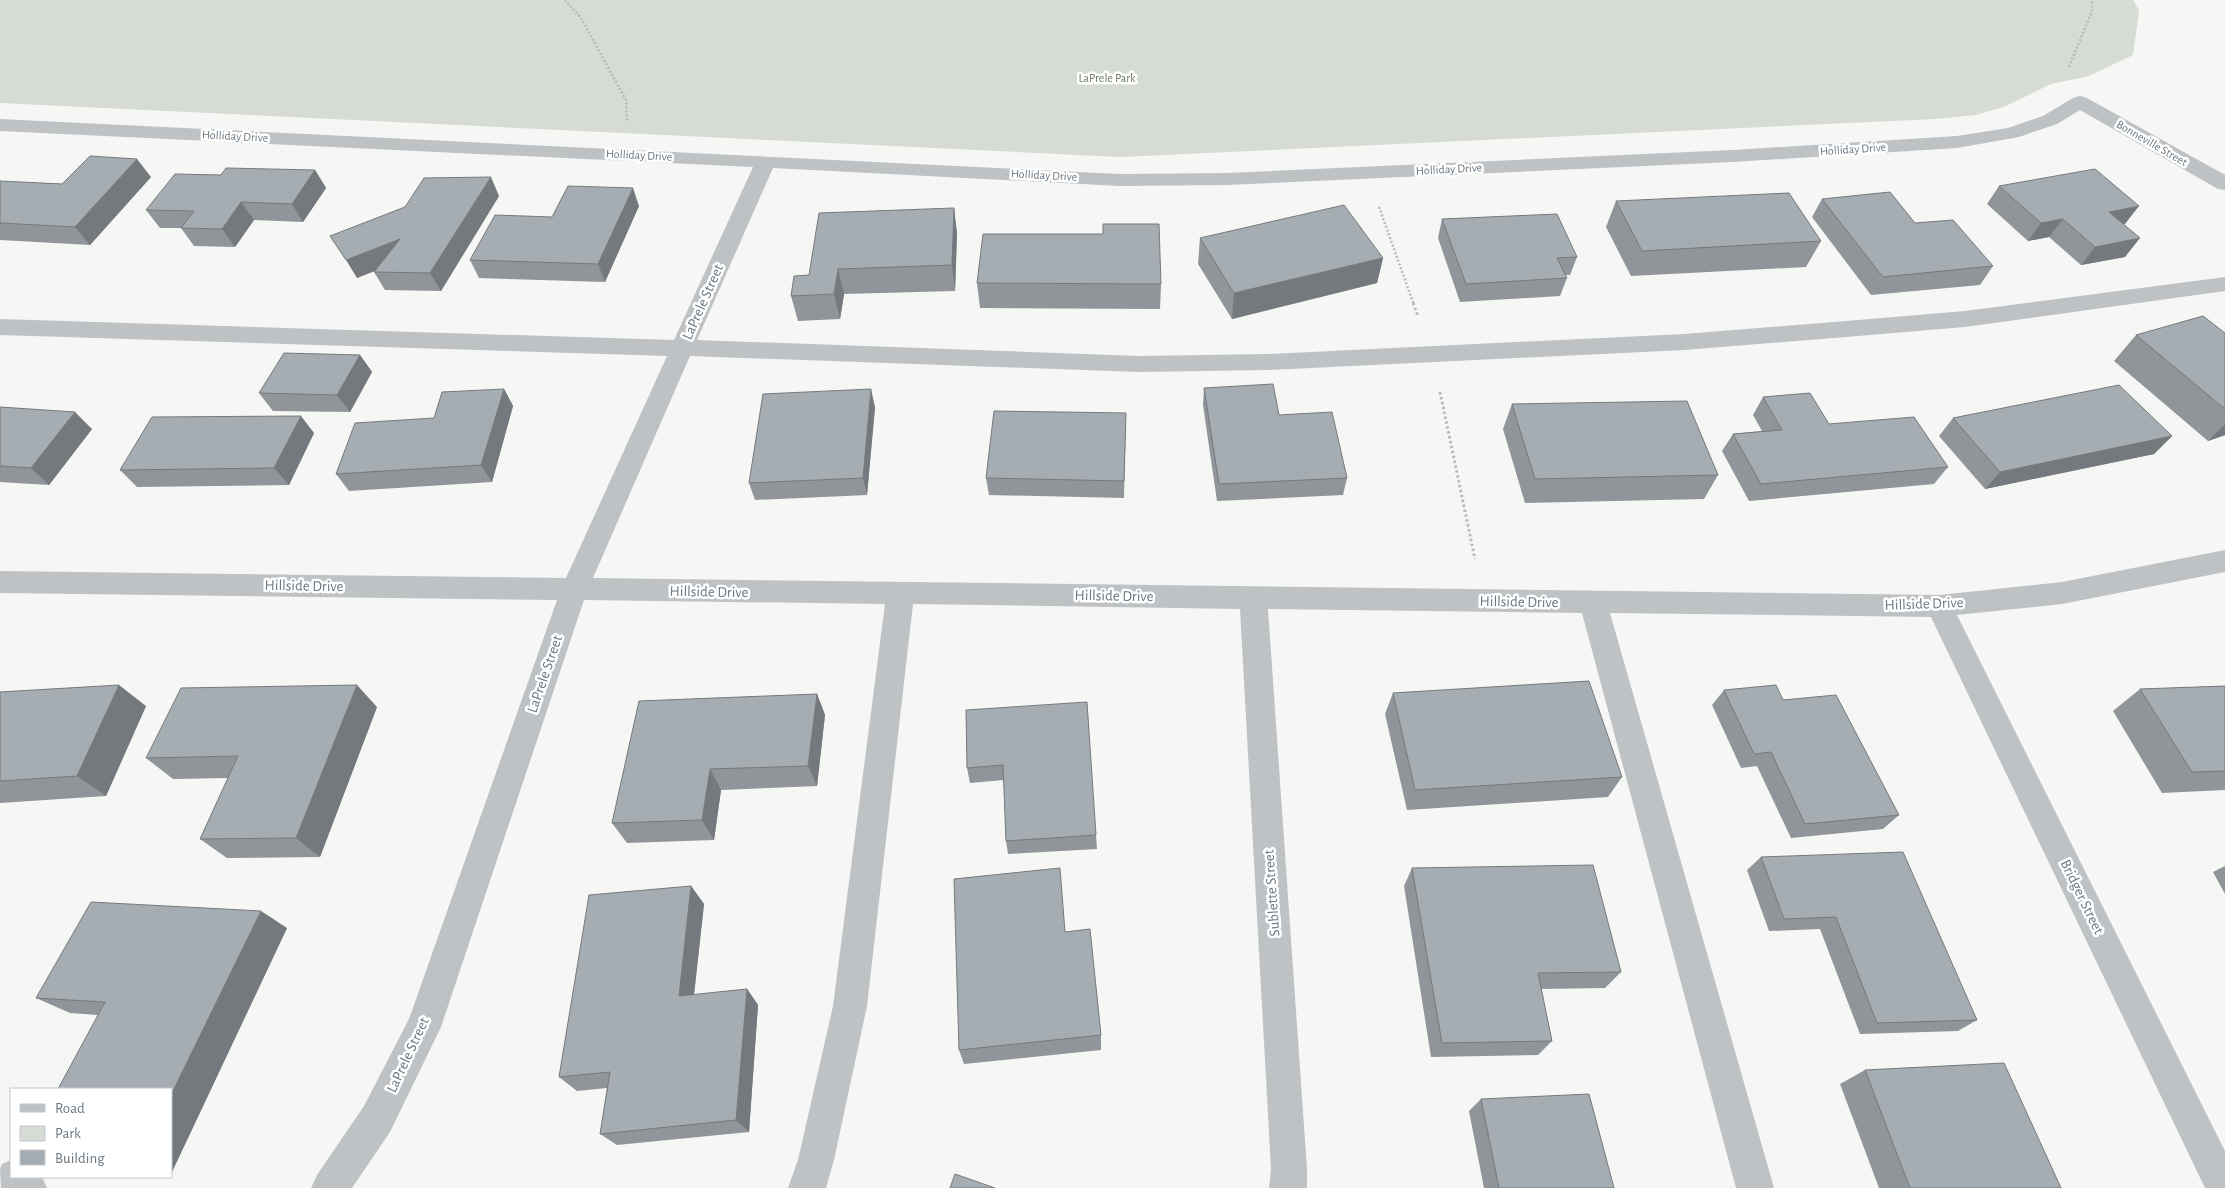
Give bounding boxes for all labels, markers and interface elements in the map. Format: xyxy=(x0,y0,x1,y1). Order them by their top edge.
park label: LaPrele Park xyxy=(1078,72,1136,84)
street label: Bonneville Street xyxy=(2115,118,2190,168)
street label: Holliday Drive xyxy=(201,128,268,145)
street label: Holliday Drive xyxy=(1819,141,1887,158)
street label: Holliday Drive xyxy=(605,147,672,164)
street label: Holliday Drive xyxy=(1416,161,1483,178)
street label: Holliday Drive xyxy=(1010,167,1077,184)
street label: LaPrele Street xyxy=(680,262,726,342)
street label: Hillside Drive xyxy=(264,578,344,594)
street label: Hillside Drive xyxy=(669,584,749,600)
street label: Hillside Drive xyxy=(1074,588,1154,604)
street label: Hillside Drive xyxy=(1479,594,1559,610)
street label: Hillside Drive xyxy=(1884,595,1964,613)
street label: LaPrele Street xyxy=(525,633,565,715)
street label: Sublette Street xyxy=(1261,849,1283,937)
street label: Bridger Street xyxy=(2058,857,2107,937)
street label: LaPrele Street xyxy=(384,1015,432,1095)
legend xyxy=(10,1088,172,1178)
text: Road xyxy=(55,1101,85,1116)
text: Park xyxy=(55,1126,81,1141)
text: Building xyxy=(55,1151,105,1166)

